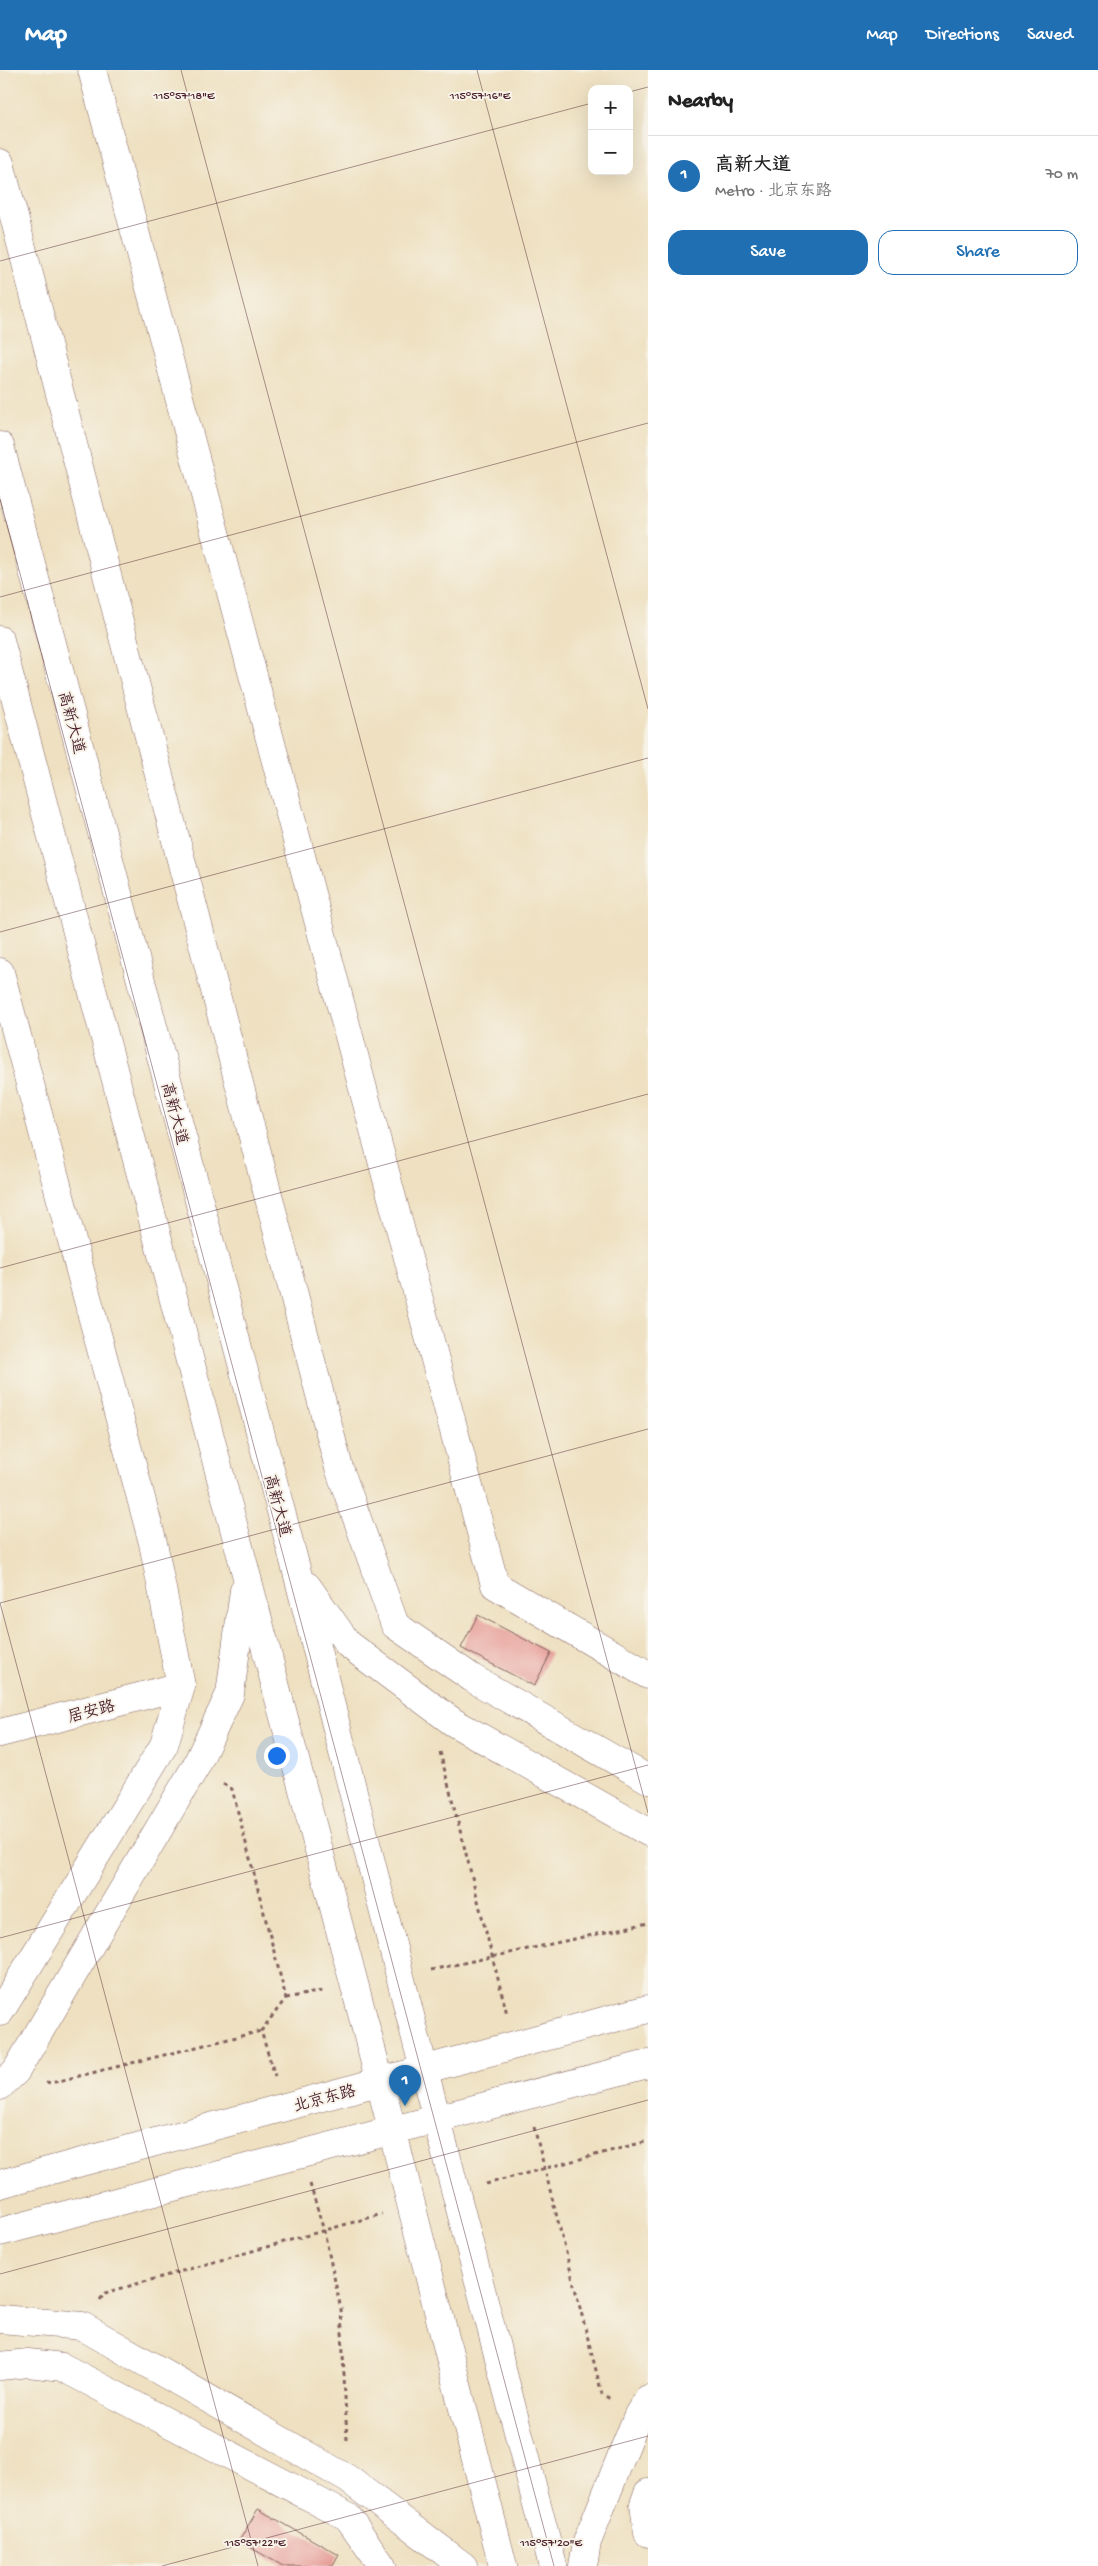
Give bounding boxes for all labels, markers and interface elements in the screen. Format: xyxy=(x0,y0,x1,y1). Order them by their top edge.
text: Map xyxy=(25,21,67,50)
text: Map xyxy=(866,25,898,46)
text: Directions xyxy=(926,25,999,46)
text: Saved xyxy=(1027,25,1073,46)
map controls xyxy=(588,85,633,175)
button: + xyxy=(588,85,633,130)
text: 115°57'18"E xyxy=(153,90,215,104)
text: 115°57'16"E xyxy=(449,90,511,104)
text: Nearby xyxy=(668,90,733,115)
button: − xyxy=(588,130,633,175)
text: 高新大道 xyxy=(715,155,791,178)
text: 1 xyxy=(681,166,687,185)
text: 70 m xyxy=(1045,166,1078,185)
text: Metro · 北京东路 xyxy=(715,183,831,202)
button: Save xyxy=(668,230,868,275)
button: Share xyxy=(878,230,1078,275)
street label: 高新大道 xyxy=(52,689,89,756)
street label: 高新大道 xyxy=(155,1080,192,1147)
street label: 高新大道 xyxy=(258,1472,295,1539)
street label: 居安路 xyxy=(66,1696,118,1729)
your location xyxy=(264,1743,290,1769)
pin: 1 xyxy=(389,2065,421,2106)
street label: 北京东路 xyxy=(291,2081,358,2118)
text: 115°57'22"E xyxy=(223,2537,286,2551)
text: 115°57'20"E xyxy=(519,2537,583,2551)

